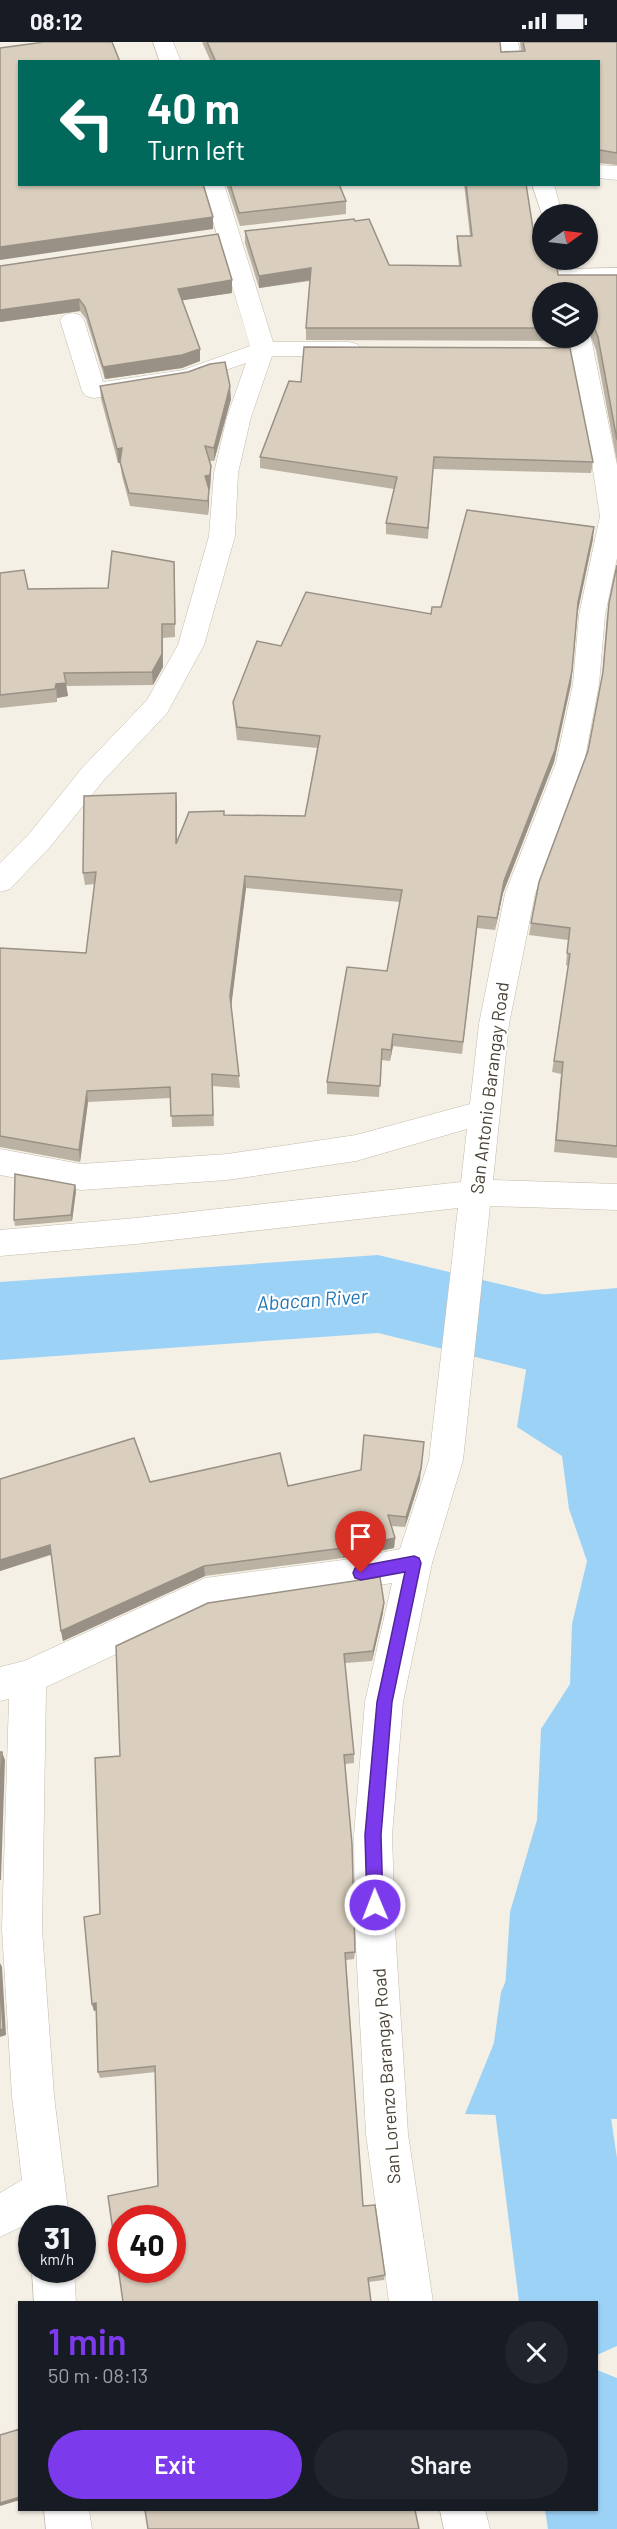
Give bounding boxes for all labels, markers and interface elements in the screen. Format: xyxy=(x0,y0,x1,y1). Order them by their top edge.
text: 08:12 xyxy=(30,8,83,34)
text: 40 m xyxy=(147,82,240,132)
icon: left xyxy=(48,84,126,162)
text: Turn left xyxy=(147,133,245,165)
north arrow xyxy=(532,204,598,270)
map controls xyxy=(532,204,598,348)
button: layers xyxy=(532,282,598,348)
street label: San Antonio Barangay Road xyxy=(465,981,513,1195)
water label: Abacan River xyxy=(256,1283,369,1315)
pin xyxy=(335,1511,386,1573)
icon: arrive xyxy=(344,1520,377,1553)
position arrow xyxy=(343,1873,407,1937)
street label: San Lorenzo Barangay Road xyxy=(367,1967,405,2185)
speed limit sign: 40 xyxy=(108,2205,186,2283)
text: 31 xyxy=(44,2219,70,2255)
text: km/h xyxy=(40,2250,74,2268)
text: 1 min xyxy=(48,2319,127,2362)
button: close xyxy=(505,2321,568,2384)
text: 50 m · 08:13 xyxy=(48,2363,148,2387)
button: Exit xyxy=(48,2430,302,2499)
button: Share xyxy=(314,2430,568,2499)

